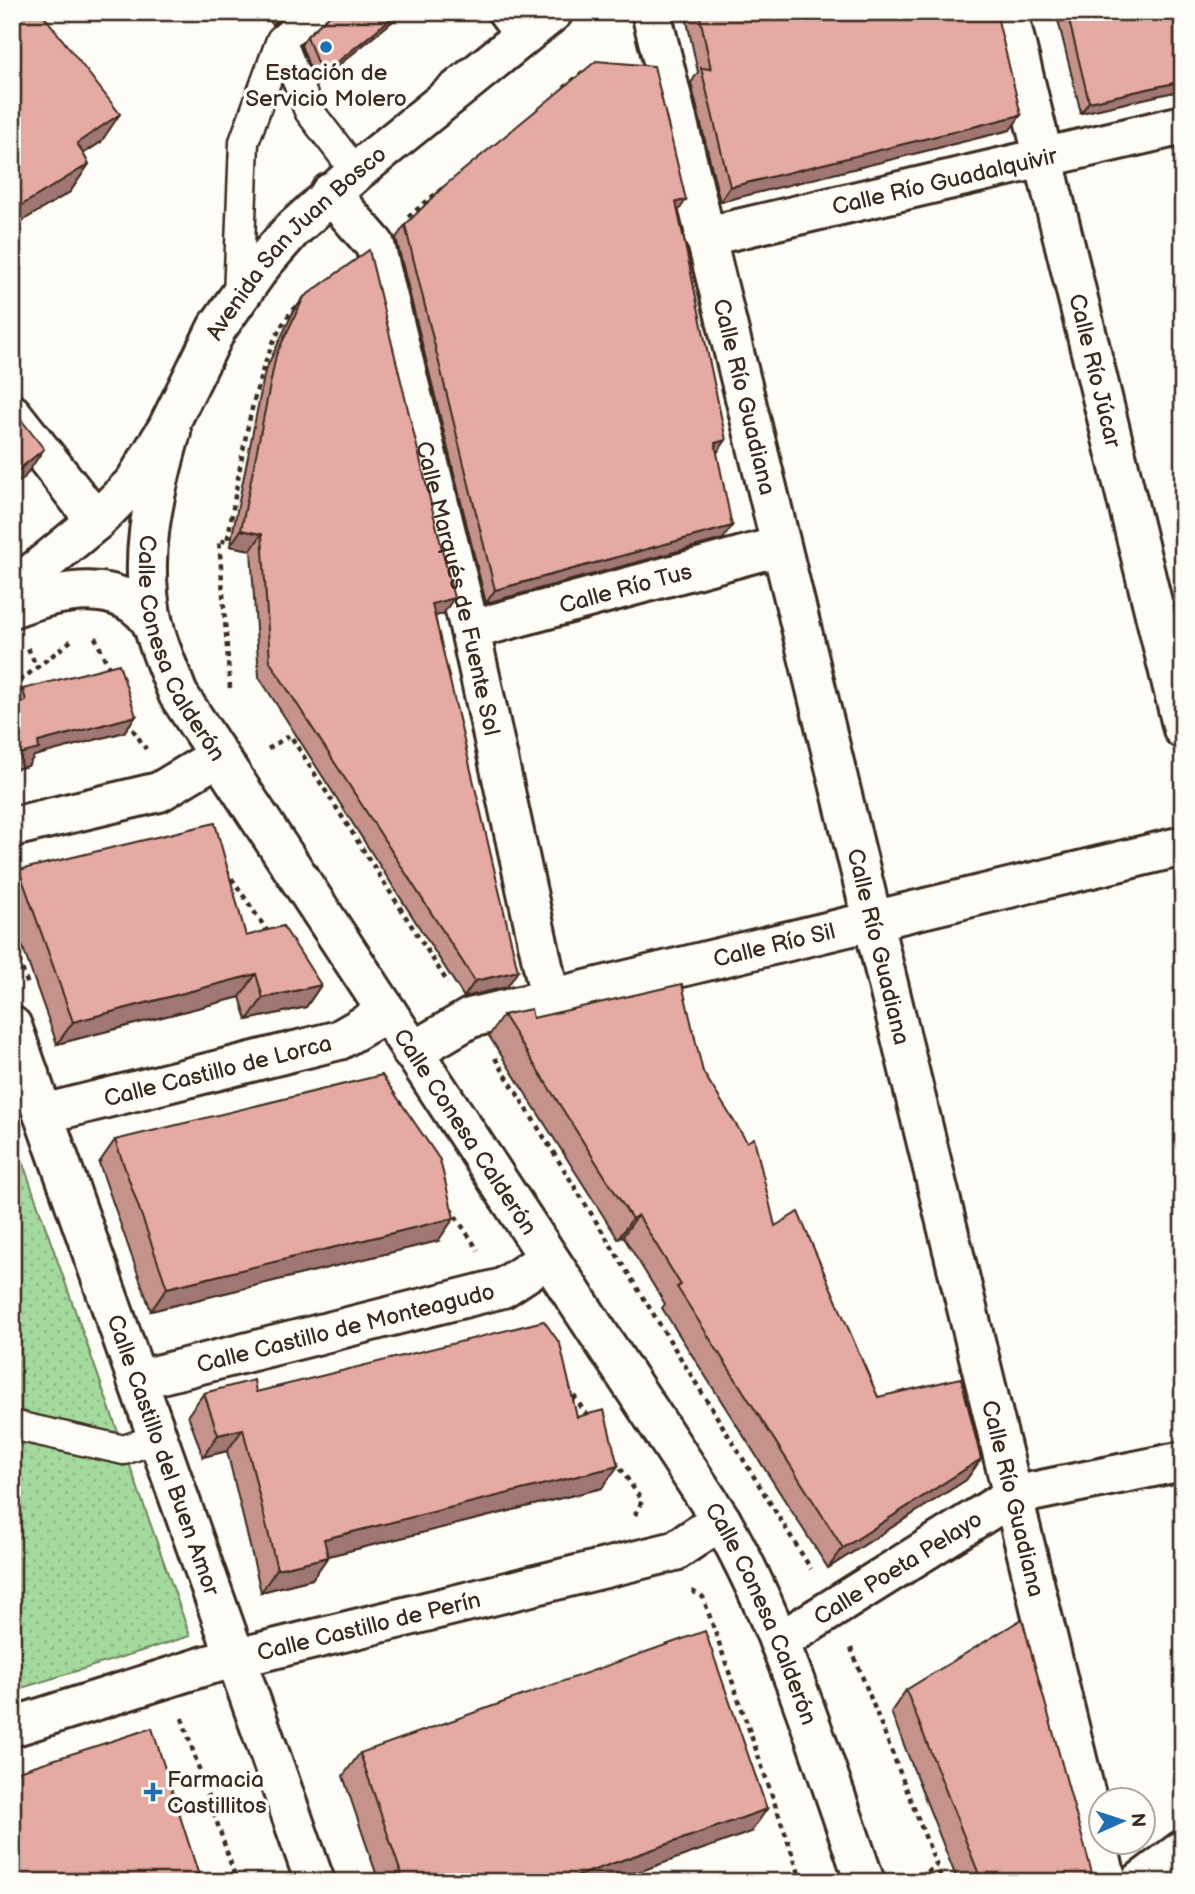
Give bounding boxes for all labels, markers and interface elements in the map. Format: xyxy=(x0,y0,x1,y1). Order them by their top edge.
marker: Estación de Servicio Molero xyxy=(318,39,334,55)
place label: Estación de Servicio Molero xyxy=(245,59,407,113)
street label: Avenida San Juan Bosco xyxy=(200,140,392,345)
street label: Calle Río Guadalquivir xyxy=(829,142,1061,222)
street label: Calle Río Júcar xyxy=(1062,291,1127,451)
street label: Calle Río Guadiana xyxy=(706,296,781,498)
street label: Calle Marqués de Fuente Sol xyxy=(409,438,506,738)
street label: Calle Conesa Calderón xyxy=(132,534,231,767)
street label: Calle Río Tus xyxy=(556,558,695,620)
street label: Calle Río Guadiana xyxy=(841,846,915,1048)
street label: Calle Río Sil xyxy=(711,917,838,974)
street label: Calle Conesa Calderón xyxy=(387,1024,543,1241)
street label: Calle Castillo de Lorca xyxy=(101,1029,335,1113)
street label: Calle Castillo de Monteagudo xyxy=(194,1278,498,1379)
street label: Calle Castillo del Buen Amor xyxy=(100,1311,226,1600)
street label: Calle Río Guadiana xyxy=(975,1398,1050,1600)
street label: Calle Conesa Calderón xyxy=(698,1497,823,1729)
street label: Calle Poeta Pelayo xyxy=(809,1505,988,1632)
street label: Calle Castillo de Perín xyxy=(254,1586,483,1667)
place label: Farmacia Castillitos xyxy=(167,1766,267,1820)
marker: Farmacia Castillitos xyxy=(145,1784,161,1800)
north arrow xyxy=(1086,1786,1156,1856)
text: N xyxy=(1126,1812,1149,1828)

